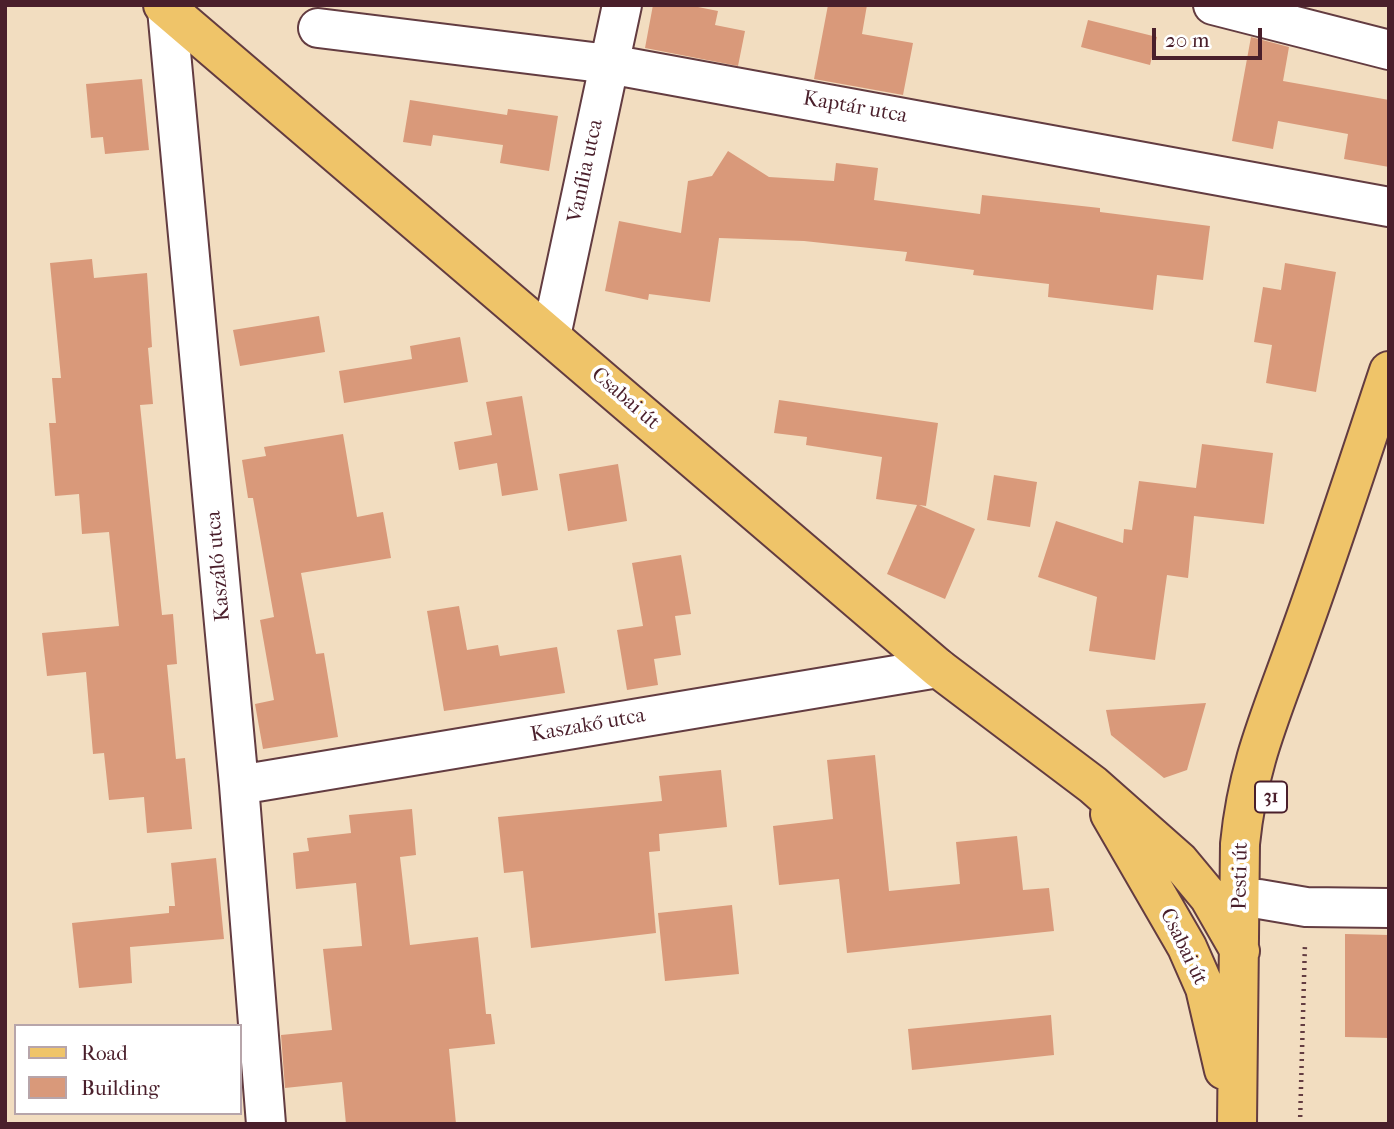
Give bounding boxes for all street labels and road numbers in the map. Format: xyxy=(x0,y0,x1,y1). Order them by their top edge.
street label: Kaptár utca xyxy=(801,86,909,130)
street label: Vanília utca xyxy=(563,117,609,225)
street label: Csabai út xyxy=(586,362,664,436)
street label: Kaszáló utca xyxy=(202,510,236,622)
street label: Kaszakő utca xyxy=(529,704,647,748)
road number: 31 xyxy=(1255,782,1287,812)
street label: Pesti út xyxy=(1228,842,1254,910)
street label: Csabai út xyxy=(1154,904,1212,990)

